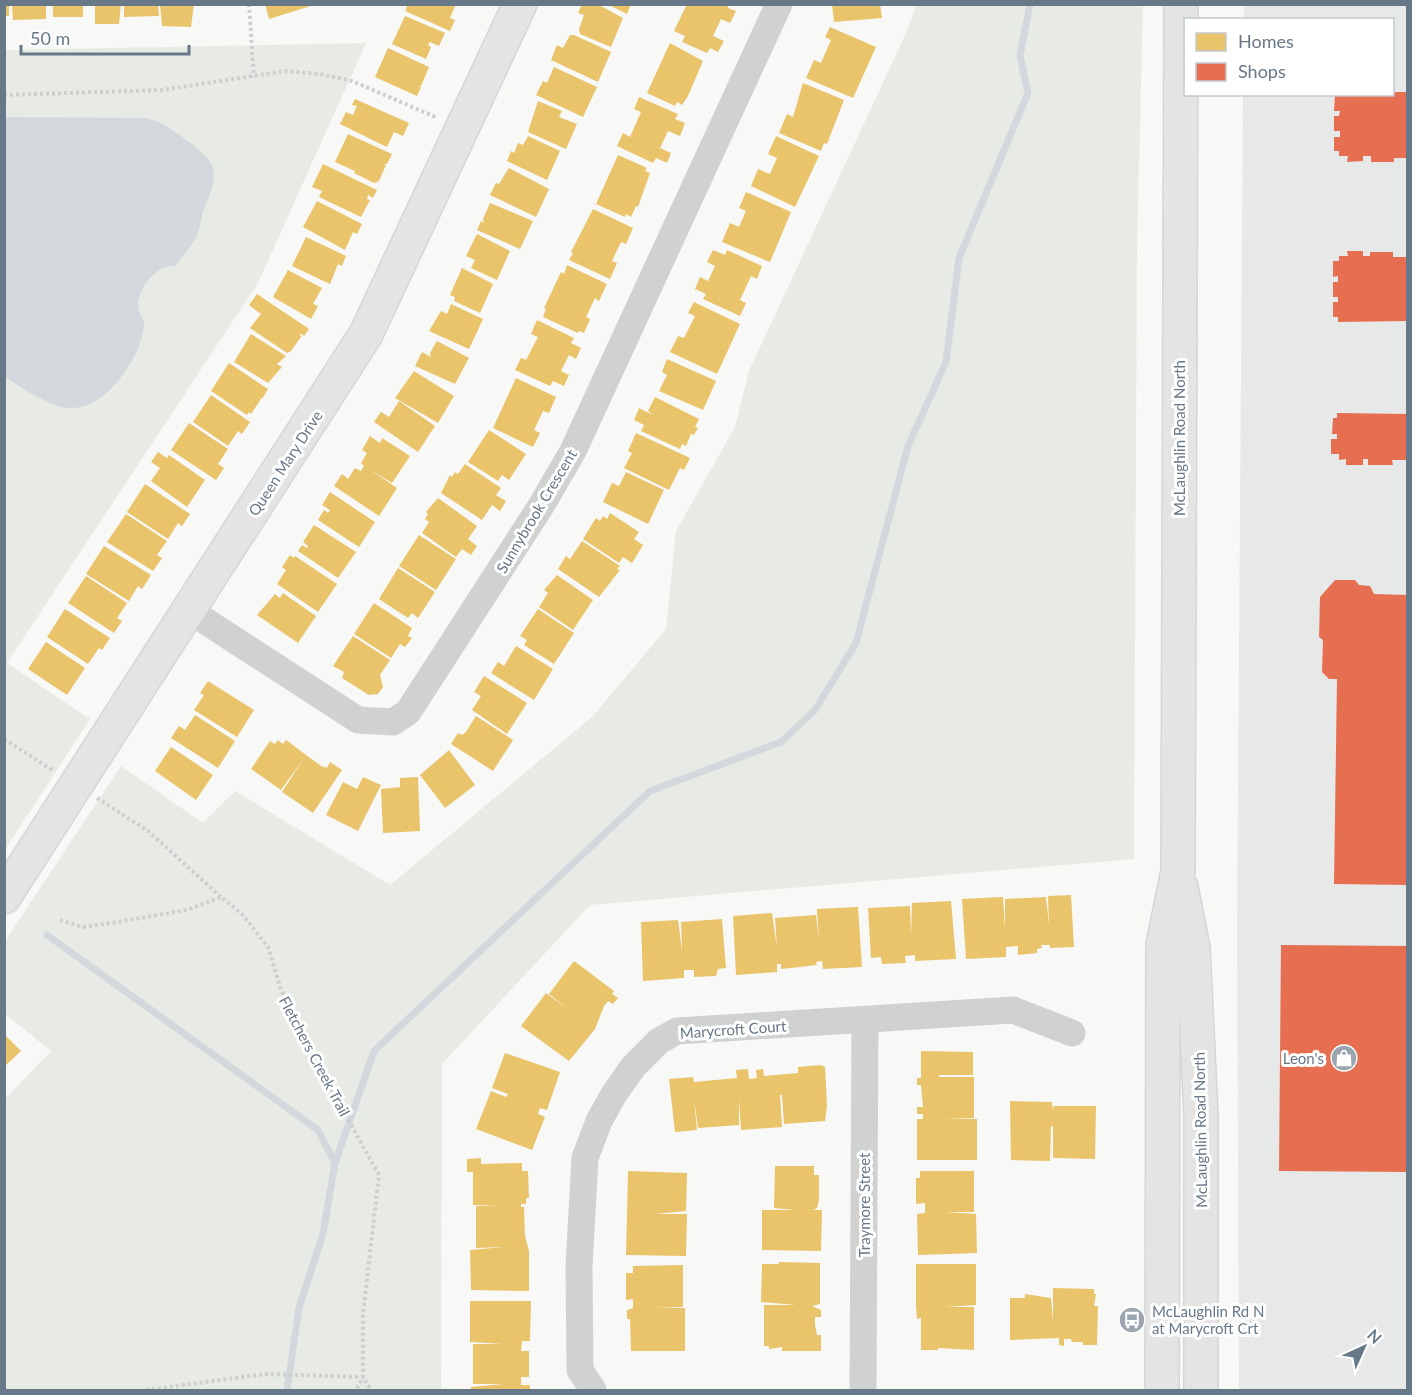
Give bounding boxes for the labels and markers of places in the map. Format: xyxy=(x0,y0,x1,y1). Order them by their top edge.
shop icon: Leon's xyxy=(1329,1043,1359,1073)
place label: Leon's xyxy=(1283,1049,1324,1067)
place label: McLaughlin Rd N at Marycroft Crt xyxy=(1152,1302,1265,1337)
bus stop icon: McLaughlin Rd N at Marycroft Crt xyxy=(1117,1305,1147,1335)

